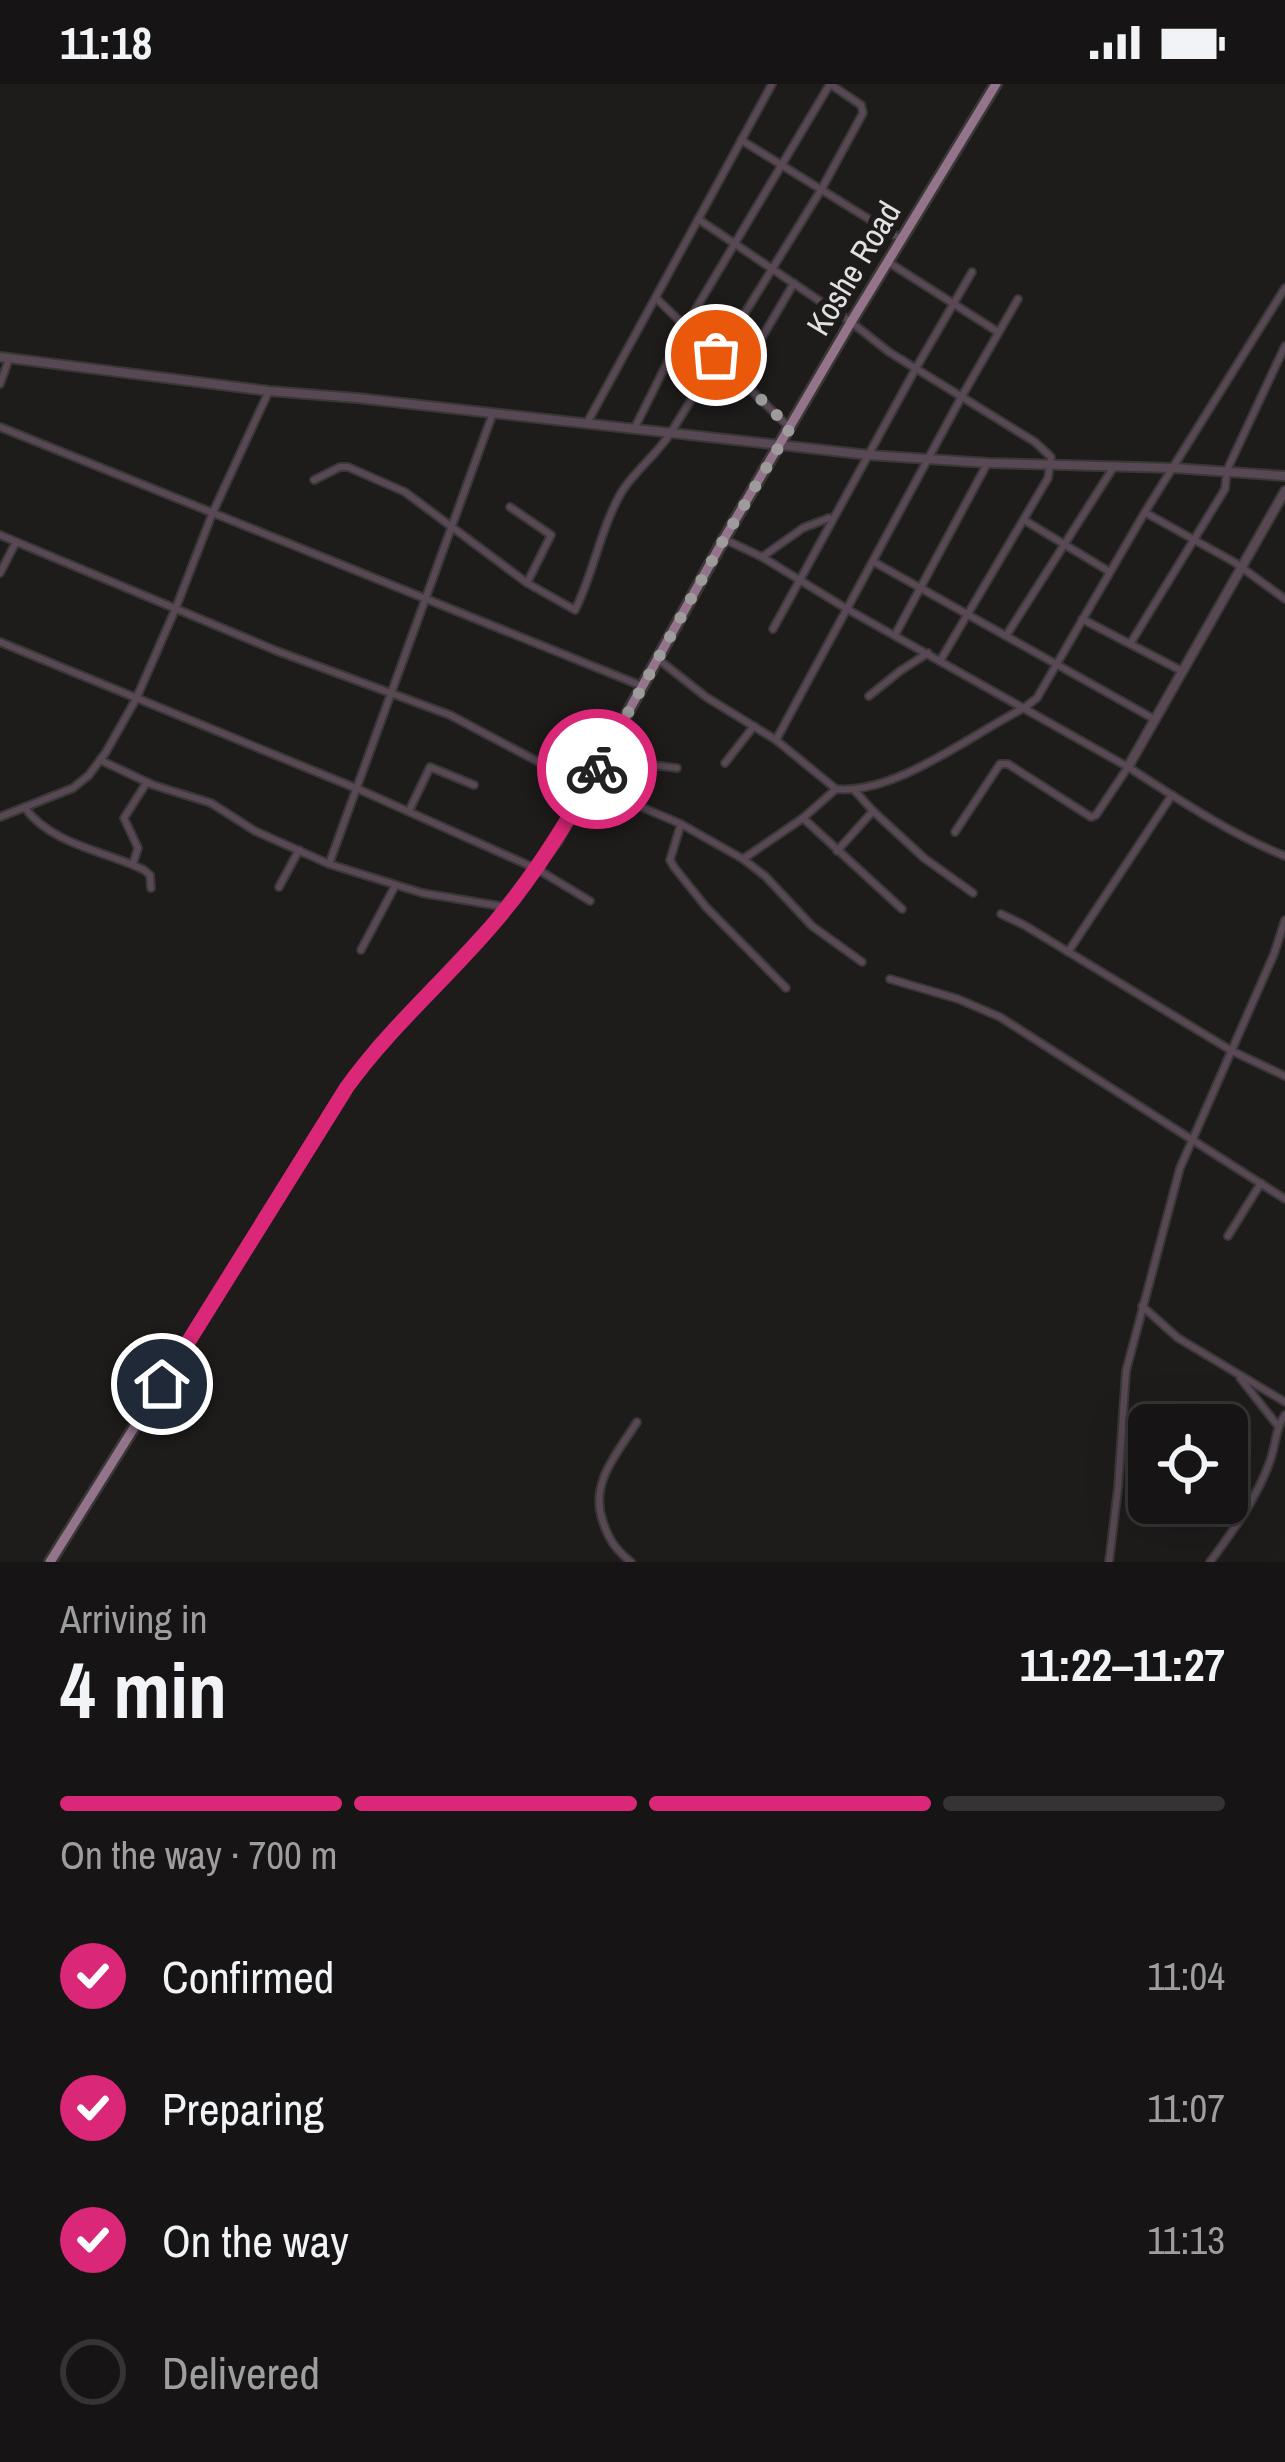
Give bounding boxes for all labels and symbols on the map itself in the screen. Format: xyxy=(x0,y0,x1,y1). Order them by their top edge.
street label: Koshe Road xyxy=(796,193,910,343)
pin xyxy=(665,304,767,406)
courier xyxy=(537,709,657,829)
pin xyxy=(111,1333,213,1435)

